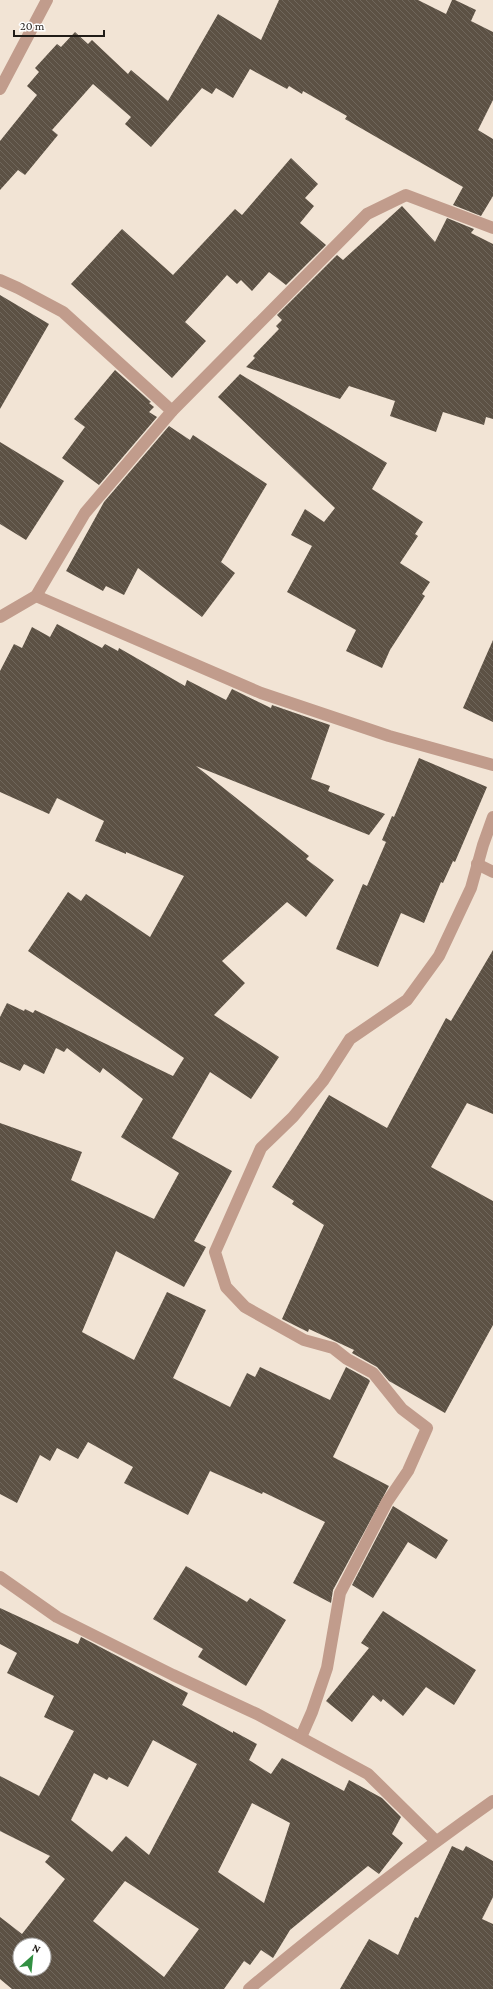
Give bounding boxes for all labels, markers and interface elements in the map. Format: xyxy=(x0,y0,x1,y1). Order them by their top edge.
scale bar xyxy=(14,12,104,38)
text: 20 m xyxy=(20,19,45,33)
north arrow xyxy=(12,1937,52,1977)
text: N xyxy=(30,1941,43,1955)

